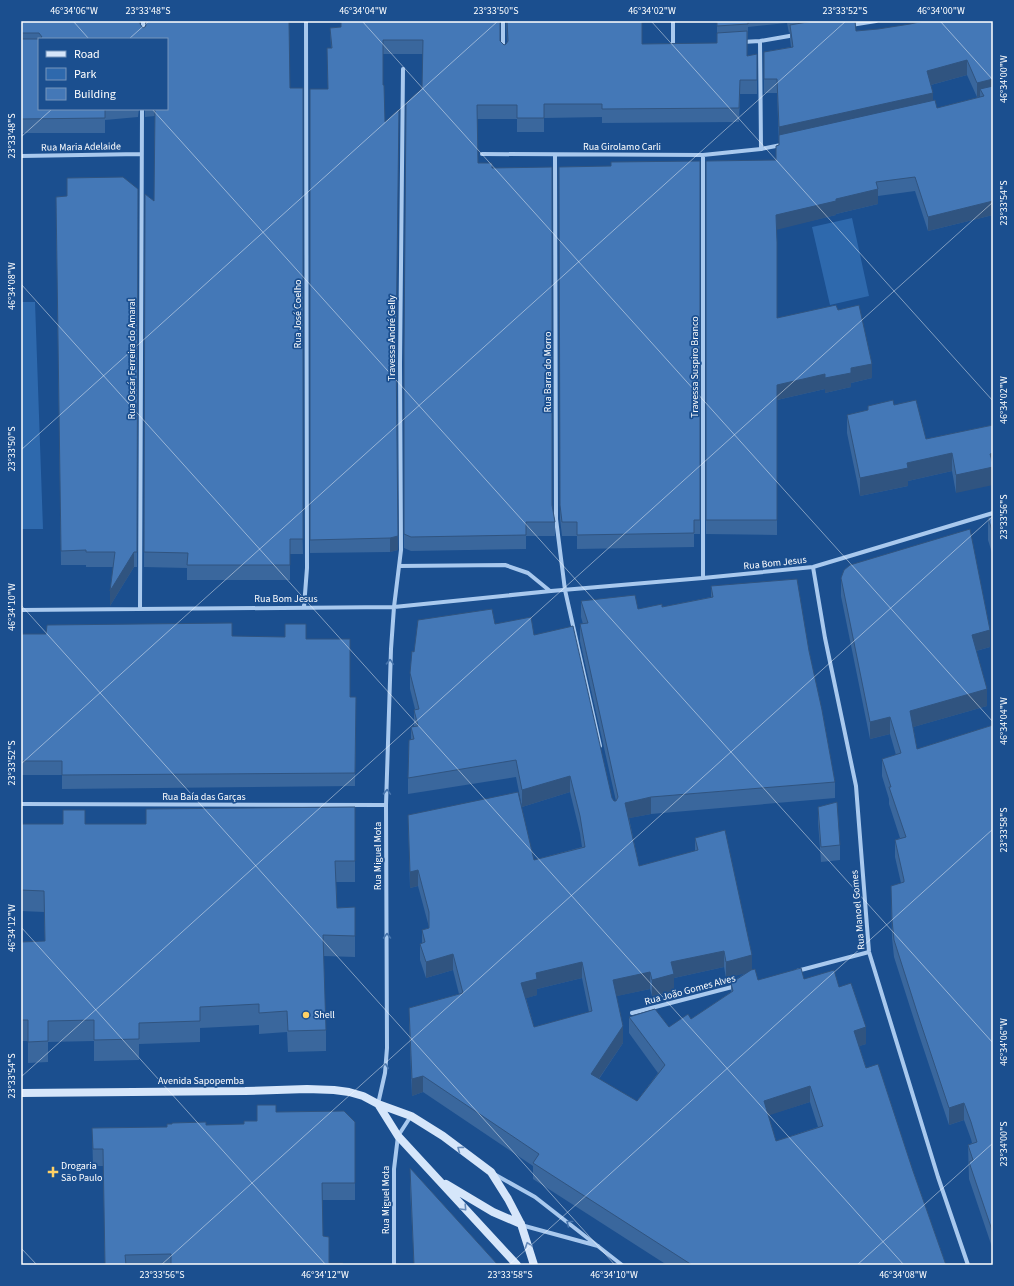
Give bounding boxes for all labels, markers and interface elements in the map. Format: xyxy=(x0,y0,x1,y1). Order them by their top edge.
text: 46°34'06"W xyxy=(50,4,98,18)
text: 23°33'48"S xyxy=(125,4,171,18)
text: 46°34'04"W xyxy=(339,4,387,18)
text: 23°33'50"S xyxy=(473,4,519,18)
text: 46°34'02"W xyxy=(628,4,676,18)
text: 23°33'52"S xyxy=(822,4,868,18)
text: 46°34'00"W xyxy=(917,4,965,18)
legend xyxy=(38,38,168,110)
text: Road xyxy=(74,46,100,63)
text: 46°34'00"W xyxy=(997,55,1011,103)
text: Park xyxy=(74,66,96,83)
text: Building xyxy=(74,86,116,103)
text: 23°33'48"S xyxy=(5,113,19,159)
street label: Rua Maria Adelaide xyxy=(41,139,121,155)
street label: Rua Girolamo Carli xyxy=(583,140,661,154)
text: 23°33'54"S xyxy=(997,180,1011,226)
text: 46°34'08"W xyxy=(5,262,19,310)
street label: Rua José Coelho xyxy=(291,279,305,349)
street label: Travessa André Gelly xyxy=(385,295,399,381)
street label: Rua Oscár Ferreira do Amaral xyxy=(125,298,139,419)
street label: Travessa Suspiro Branco xyxy=(688,316,702,418)
street label: Rua Barra do Morro xyxy=(541,332,555,412)
text: 46°34'02"W xyxy=(997,376,1011,424)
text: 23°33'50"S xyxy=(5,426,19,472)
text: 23°33'56"S xyxy=(997,494,1011,540)
street label: Rua Bom Jesus xyxy=(743,553,807,573)
text: 46°34'10"W xyxy=(5,583,19,631)
street label: Rua Bom Jesus xyxy=(254,592,318,606)
one-way arrow xyxy=(386,659,394,665)
text: 46°34'04"W xyxy=(997,697,1011,745)
text: 23°33'52"S xyxy=(5,740,19,786)
one-way arrow xyxy=(383,789,391,795)
street label: Rua Baía das Garças xyxy=(162,790,246,804)
text: 23°33'58"S xyxy=(997,807,1011,853)
street label: Rua Miguel Mota xyxy=(371,822,385,890)
street label: Rua Manoel Gomes xyxy=(848,870,868,950)
text: 46°34'12"W xyxy=(5,904,19,952)
one-way arrow xyxy=(383,933,391,939)
street label: Rua João Gomes Alves xyxy=(643,971,737,1009)
place label: Shell xyxy=(314,1008,335,1022)
marker: Shell xyxy=(301,1010,311,1020)
text: 46°34'06"W xyxy=(997,1018,1011,1066)
text: 23°33'54"S xyxy=(5,1053,19,1099)
one-way arrow xyxy=(381,1063,390,1069)
street label: Avenida Sapopemba xyxy=(158,1074,244,1088)
text: 23°34'00"S xyxy=(997,1121,1011,1167)
one-way arrow xyxy=(457,1146,464,1153)
place label: Drogaria São Paulo xyxy=(61,1159,102,1185)
street label: Rua Miguel Mota xyxy=(379,1166,393,1234)
marker: Drogaria São Paulo xyxy=(48,1167,58,1177)
one-way arrow xyxy=(459,1203,467,1211)
one-way arrow xyxy=(566,1220,573,1228)
one-way arrow xyxy=(524,1241,532,1248)
text: 23°33'56"S xyxy=(139,1268,185,1282)
text: 46°34'12"W xyxy=(301,1268,349,1282)
text: 23°33'58"S xyxy=(487,1268,533,1282)
text: 46°34'10"W xyxy=(590,1268,638,1282)
text: 46°34'08"W xyxy=(879,1268,927,1282)

